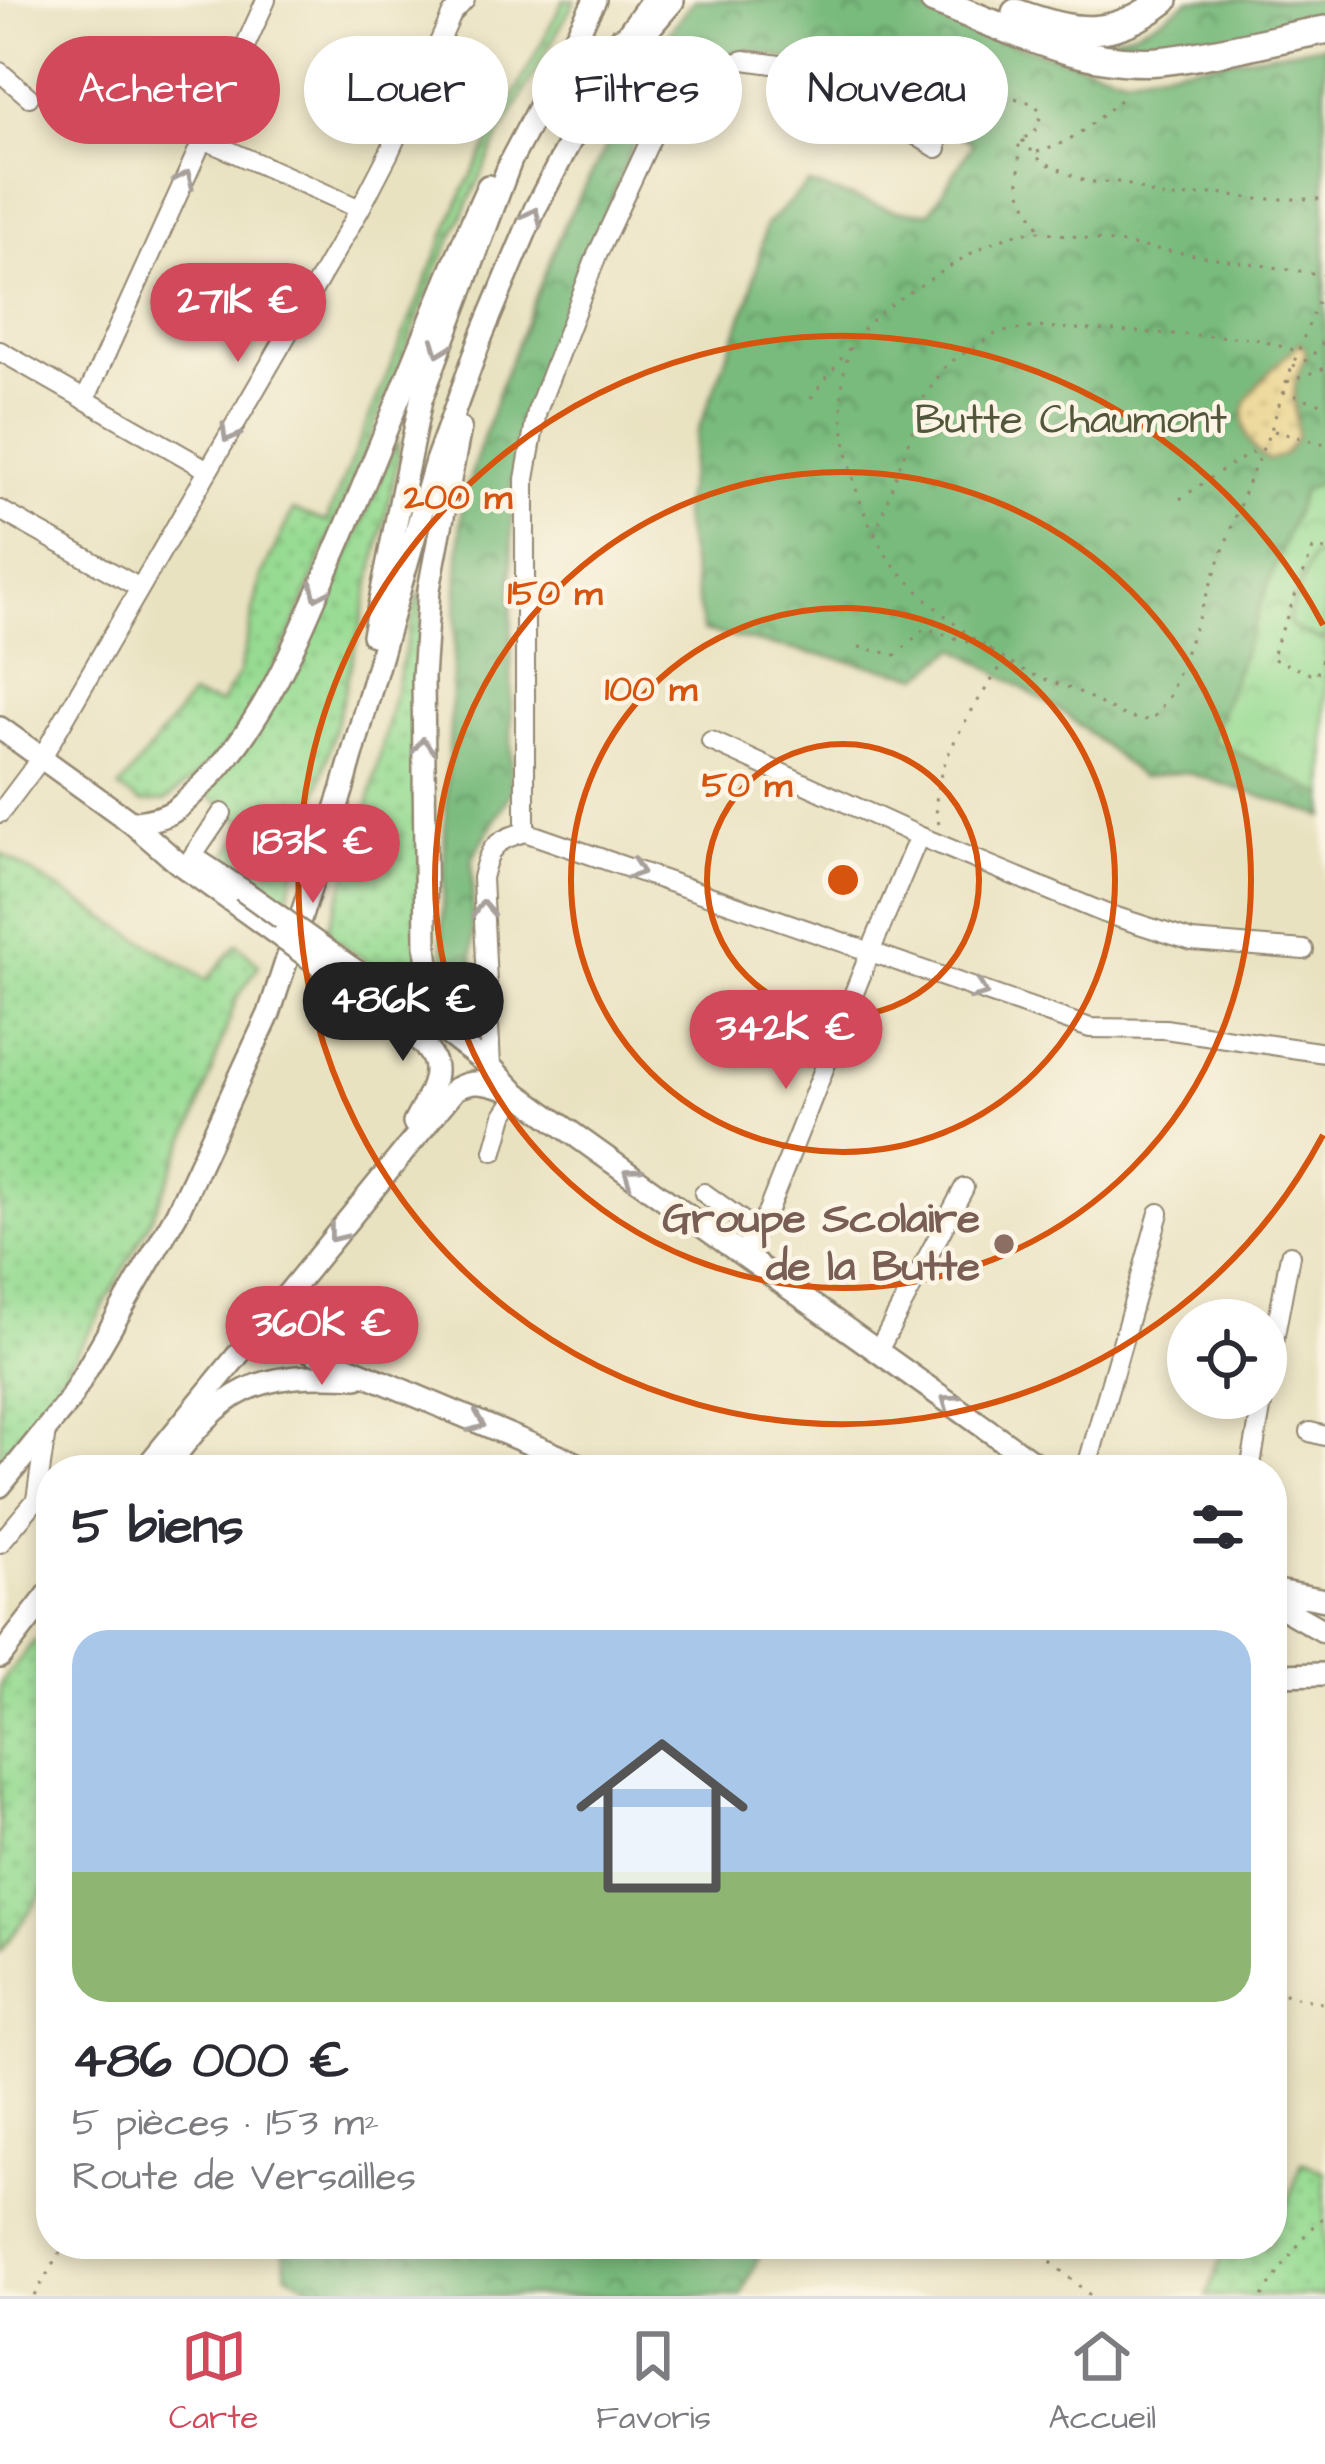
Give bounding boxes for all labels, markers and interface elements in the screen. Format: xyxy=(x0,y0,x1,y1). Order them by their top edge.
chip: Acheter xyxy=(36,36,280,144)
chip: Louer xyxy=(304,36,508,144)
chip: Filtres xyxy=(532,36,742,144)
chip: Nouveau xyxy=(766,36,1008,144)
one-way arrow xyxy=(171,170,195,191)
one-way arrow xyxy=(519,207,542,228)
pin: 271K € xyxy=(140,263,336,365)
text: 271K € xyxy=(177,275,299,329)
one-way arrow xyxy=(430,337,455,358)
park label: Butte Chaumont xyxy=(915,392,1227,450)
one-way arrow xyxy=(221,421,244,443)
text: 200 m xyxy=(403,472,513,523)
text: 150 m xyxy=(507,568,604,619)
one-way arrow xyxy=(308,580,332,602)
text: 100 m xyxy=(605,664,698,715)
one-way arrow xyxy=(410,736,436,754)
text: 50 m xyxy=(702,760,793,811)
pin: 183K € xyxy=(215,804,411,906)
text: 183K € xyxy=(253,816,373,870)
one-way arrow xyxy=(625,855,646,880)
centre of rings xyxy=(822,859,864,901)
one-way arrow xyxy=(470,899,496,918)
pin: 486K € xyxy=(305,962,501,1064)
text: 486K € xyxy=(330,974,476,1028)
one-way arrow xyxy=(969,977,990,1001)
pin: 342K € xyxy=(688,990,884,1092)
text: 342K € xyxy=(717,1002,855,1056)
one-way arrow xyxy=(623,1167,645,1189)
place label: Groupe Scolaire de la Butte xyxy=(662,1191,980,1297)
one-way arrow xyxy=(329,1220,350,1242)
marker: Groupe Scolaire de la Butte xyxy=(991,1231,1017,1257)
pin: 360K € xyxy=(224,1286,420,1388)
text: 360K € xyxy=(252,1298,392,1352)
map controls xyxy=(1167,1299,1287,1419)
button: locate xyxy=(1167,1299,1287,1419)
one-way arrow xyxy=(940,1394,962,1416)
one-way arrow xyxy=(466,1409,487,1433)
text: 5 biens xyxy=(72,1492,244,1563)
icon: filters xyxy=(1185,1494,1251,1560)
icon: home xyxy=(554,1708,770,1924)
text: 486 000 € xyxy=(72,2026,350,2097)
text: 5 pièces · 153 m² xyxy=(72,2097,379,2151)
text: Route de Versailles xyxy=(72,2151,416,2205)
tab: Carte xyxy=(169,2323,258,2441)
tab: Favoris xyxy=(596,2323,711,2441)
tab: Accueil xyxy=(1049,2323,1156,2441)

